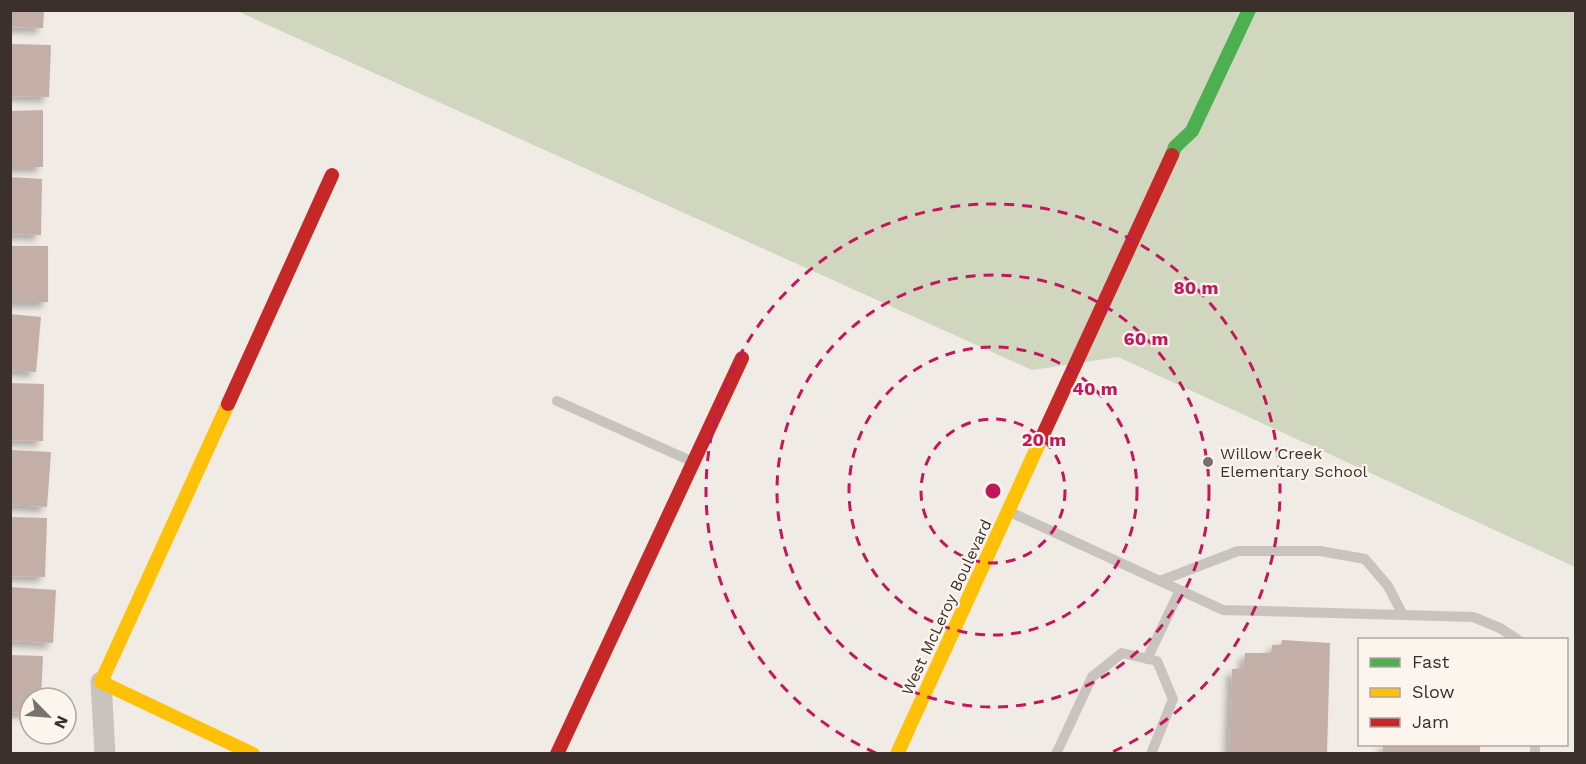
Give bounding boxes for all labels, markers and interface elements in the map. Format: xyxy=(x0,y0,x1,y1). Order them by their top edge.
text: 80 m xyxy=(1174,277,1218,298)
text: 60 m xyxy=(1124,328,1168,349)
text: 40 m xyxy=(1072,378,1118,399)
text: 20 m xyxy=(1022,429,1066,450)
place label: Willow Creek Elementary School xyxy=(1220,444,1368,481)
marker: Willow Creek Elementary School xyxy=(1201,455,1215,469)
centre of rings xyxy=(983,481,1003,501)
street label: West McLeroy Boulevard xyxy=(897,516,996,698)
legend xyxy=(1358,638,1568,746)
text: Fast xyxy=(1412,651,1450,672)
text: Slow xyxy=(1412,681,1455,702)
north arrow xyxy=(18,686,78,746)
text: Jam xyxy=(1412,711,1449,732)
text: N xyxy=(50,713,72,732)

